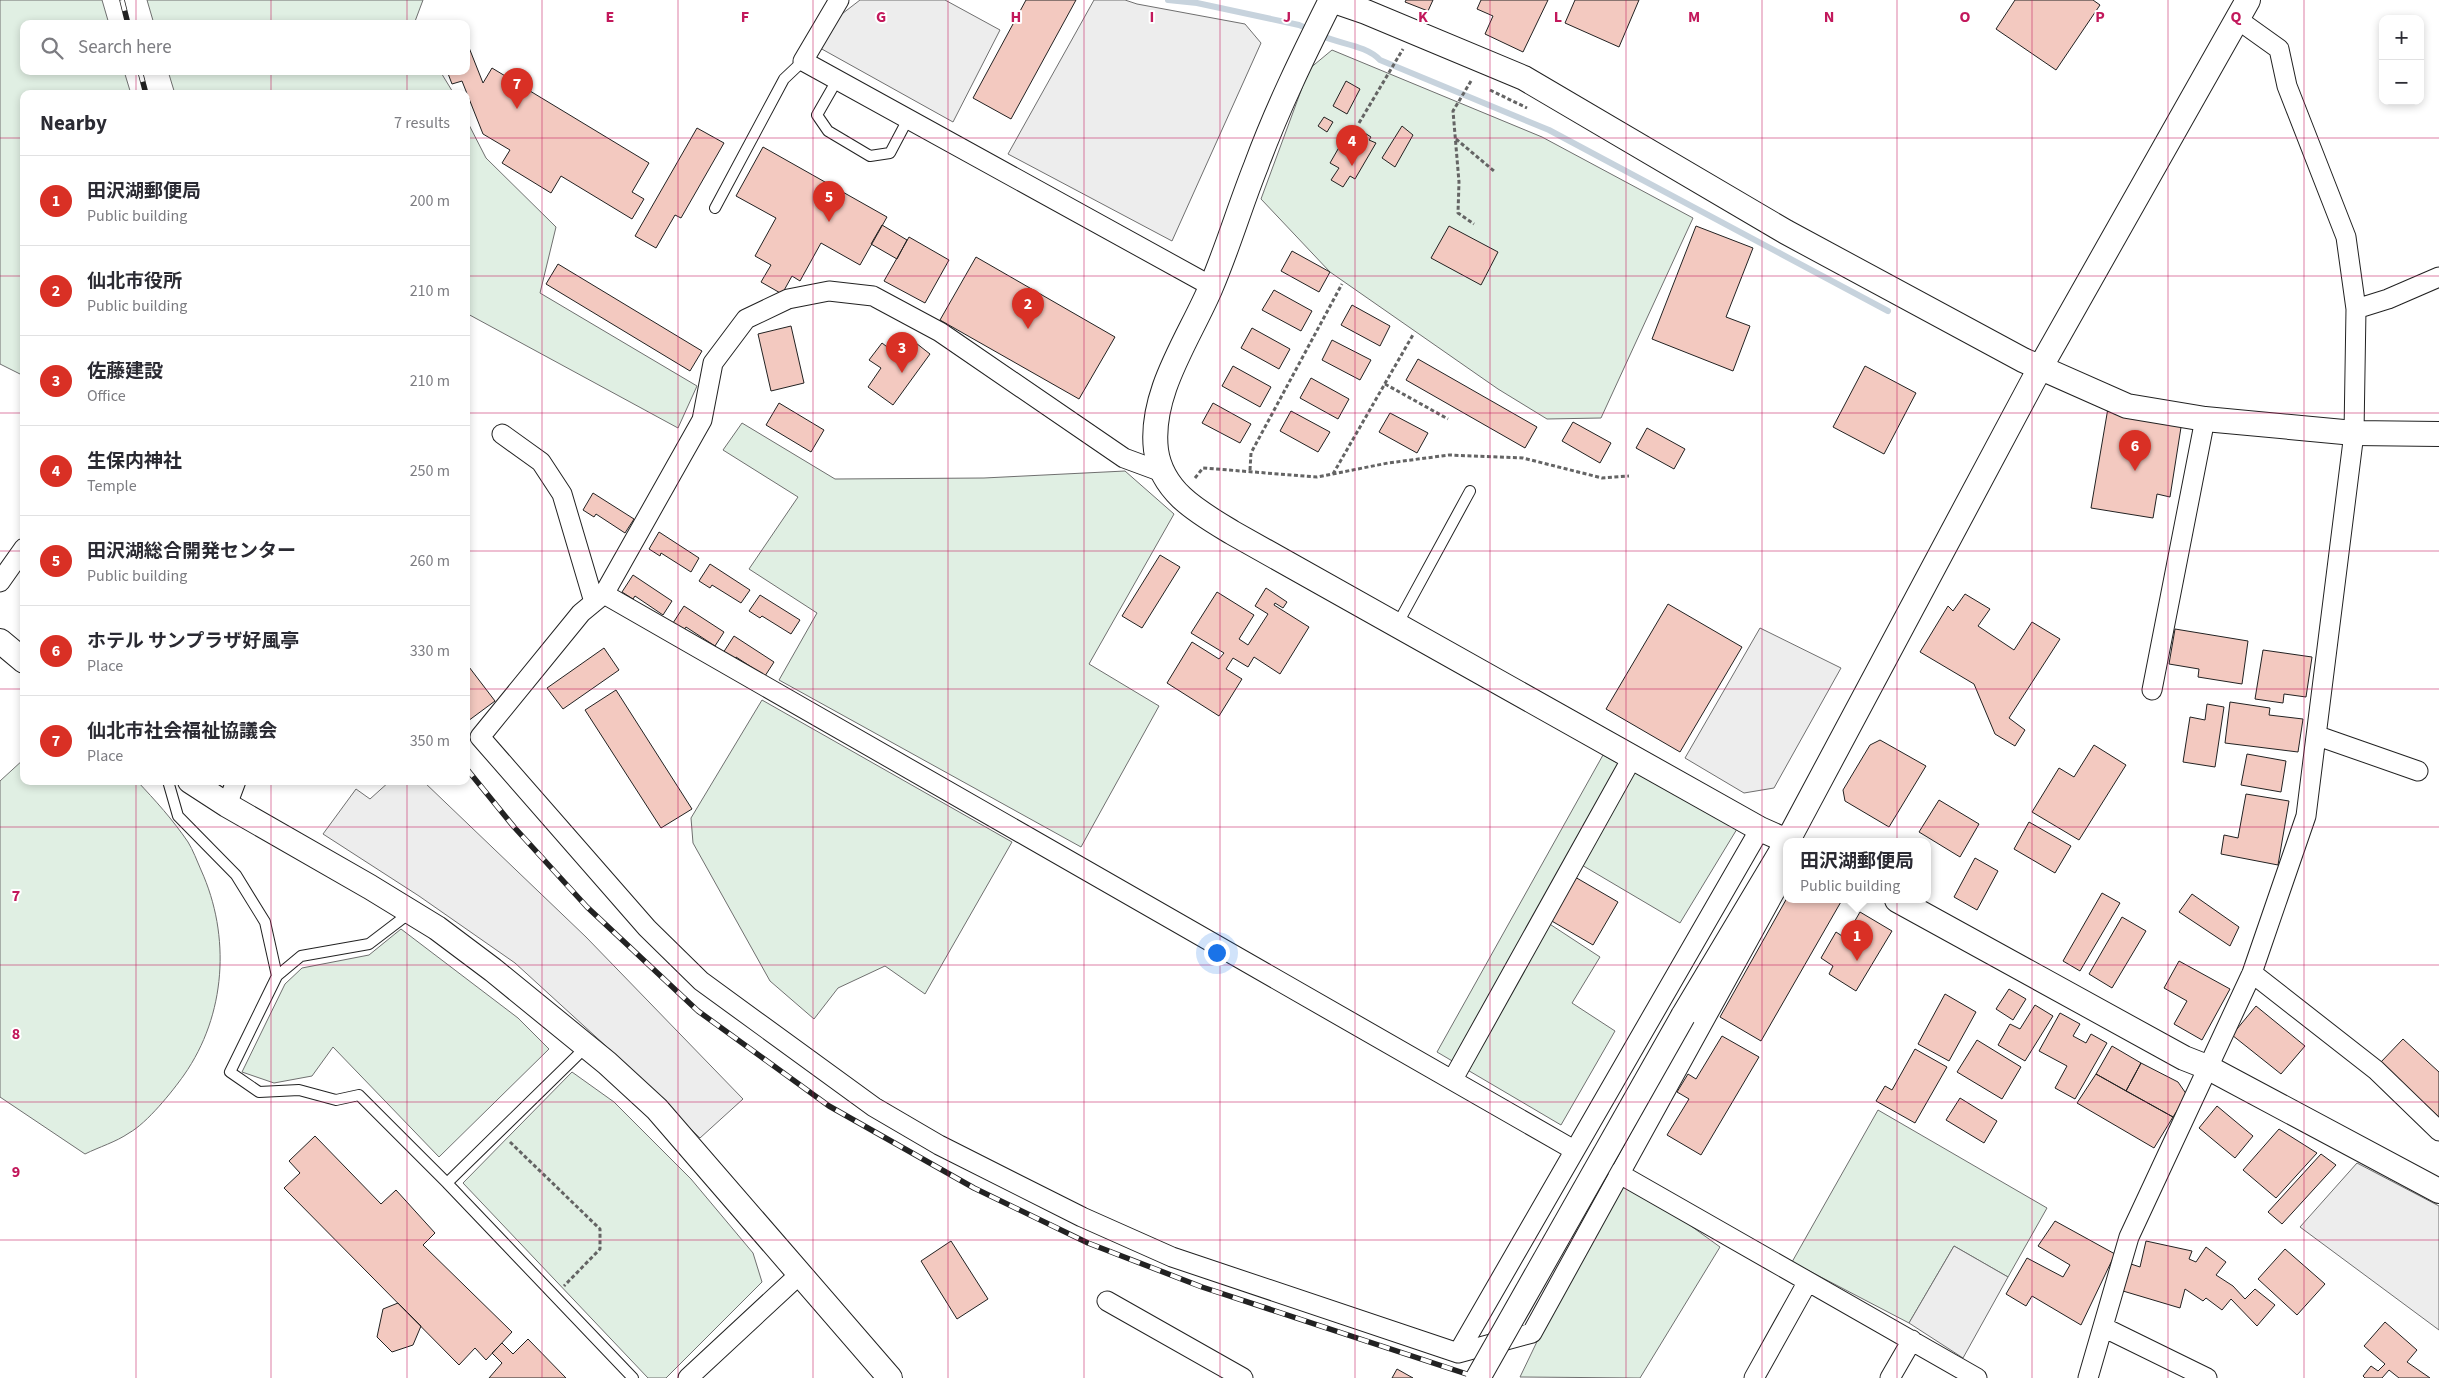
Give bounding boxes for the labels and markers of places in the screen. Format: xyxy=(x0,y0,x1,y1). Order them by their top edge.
pin: 7 xyxy=(501,68,533,109)
pin: 4 xyxy=(1336,125,1368,166)
pin: 5 xyxy=(813,181,845,222)
pin: 2 xyxy=(1012,288,1044,329)
pin: 3 xyxy=(886,332,918,373)
pin: 6 xyxy=(2119,430,2151,471)
pin: 1 xyxy=(1841,920,1873,961)

